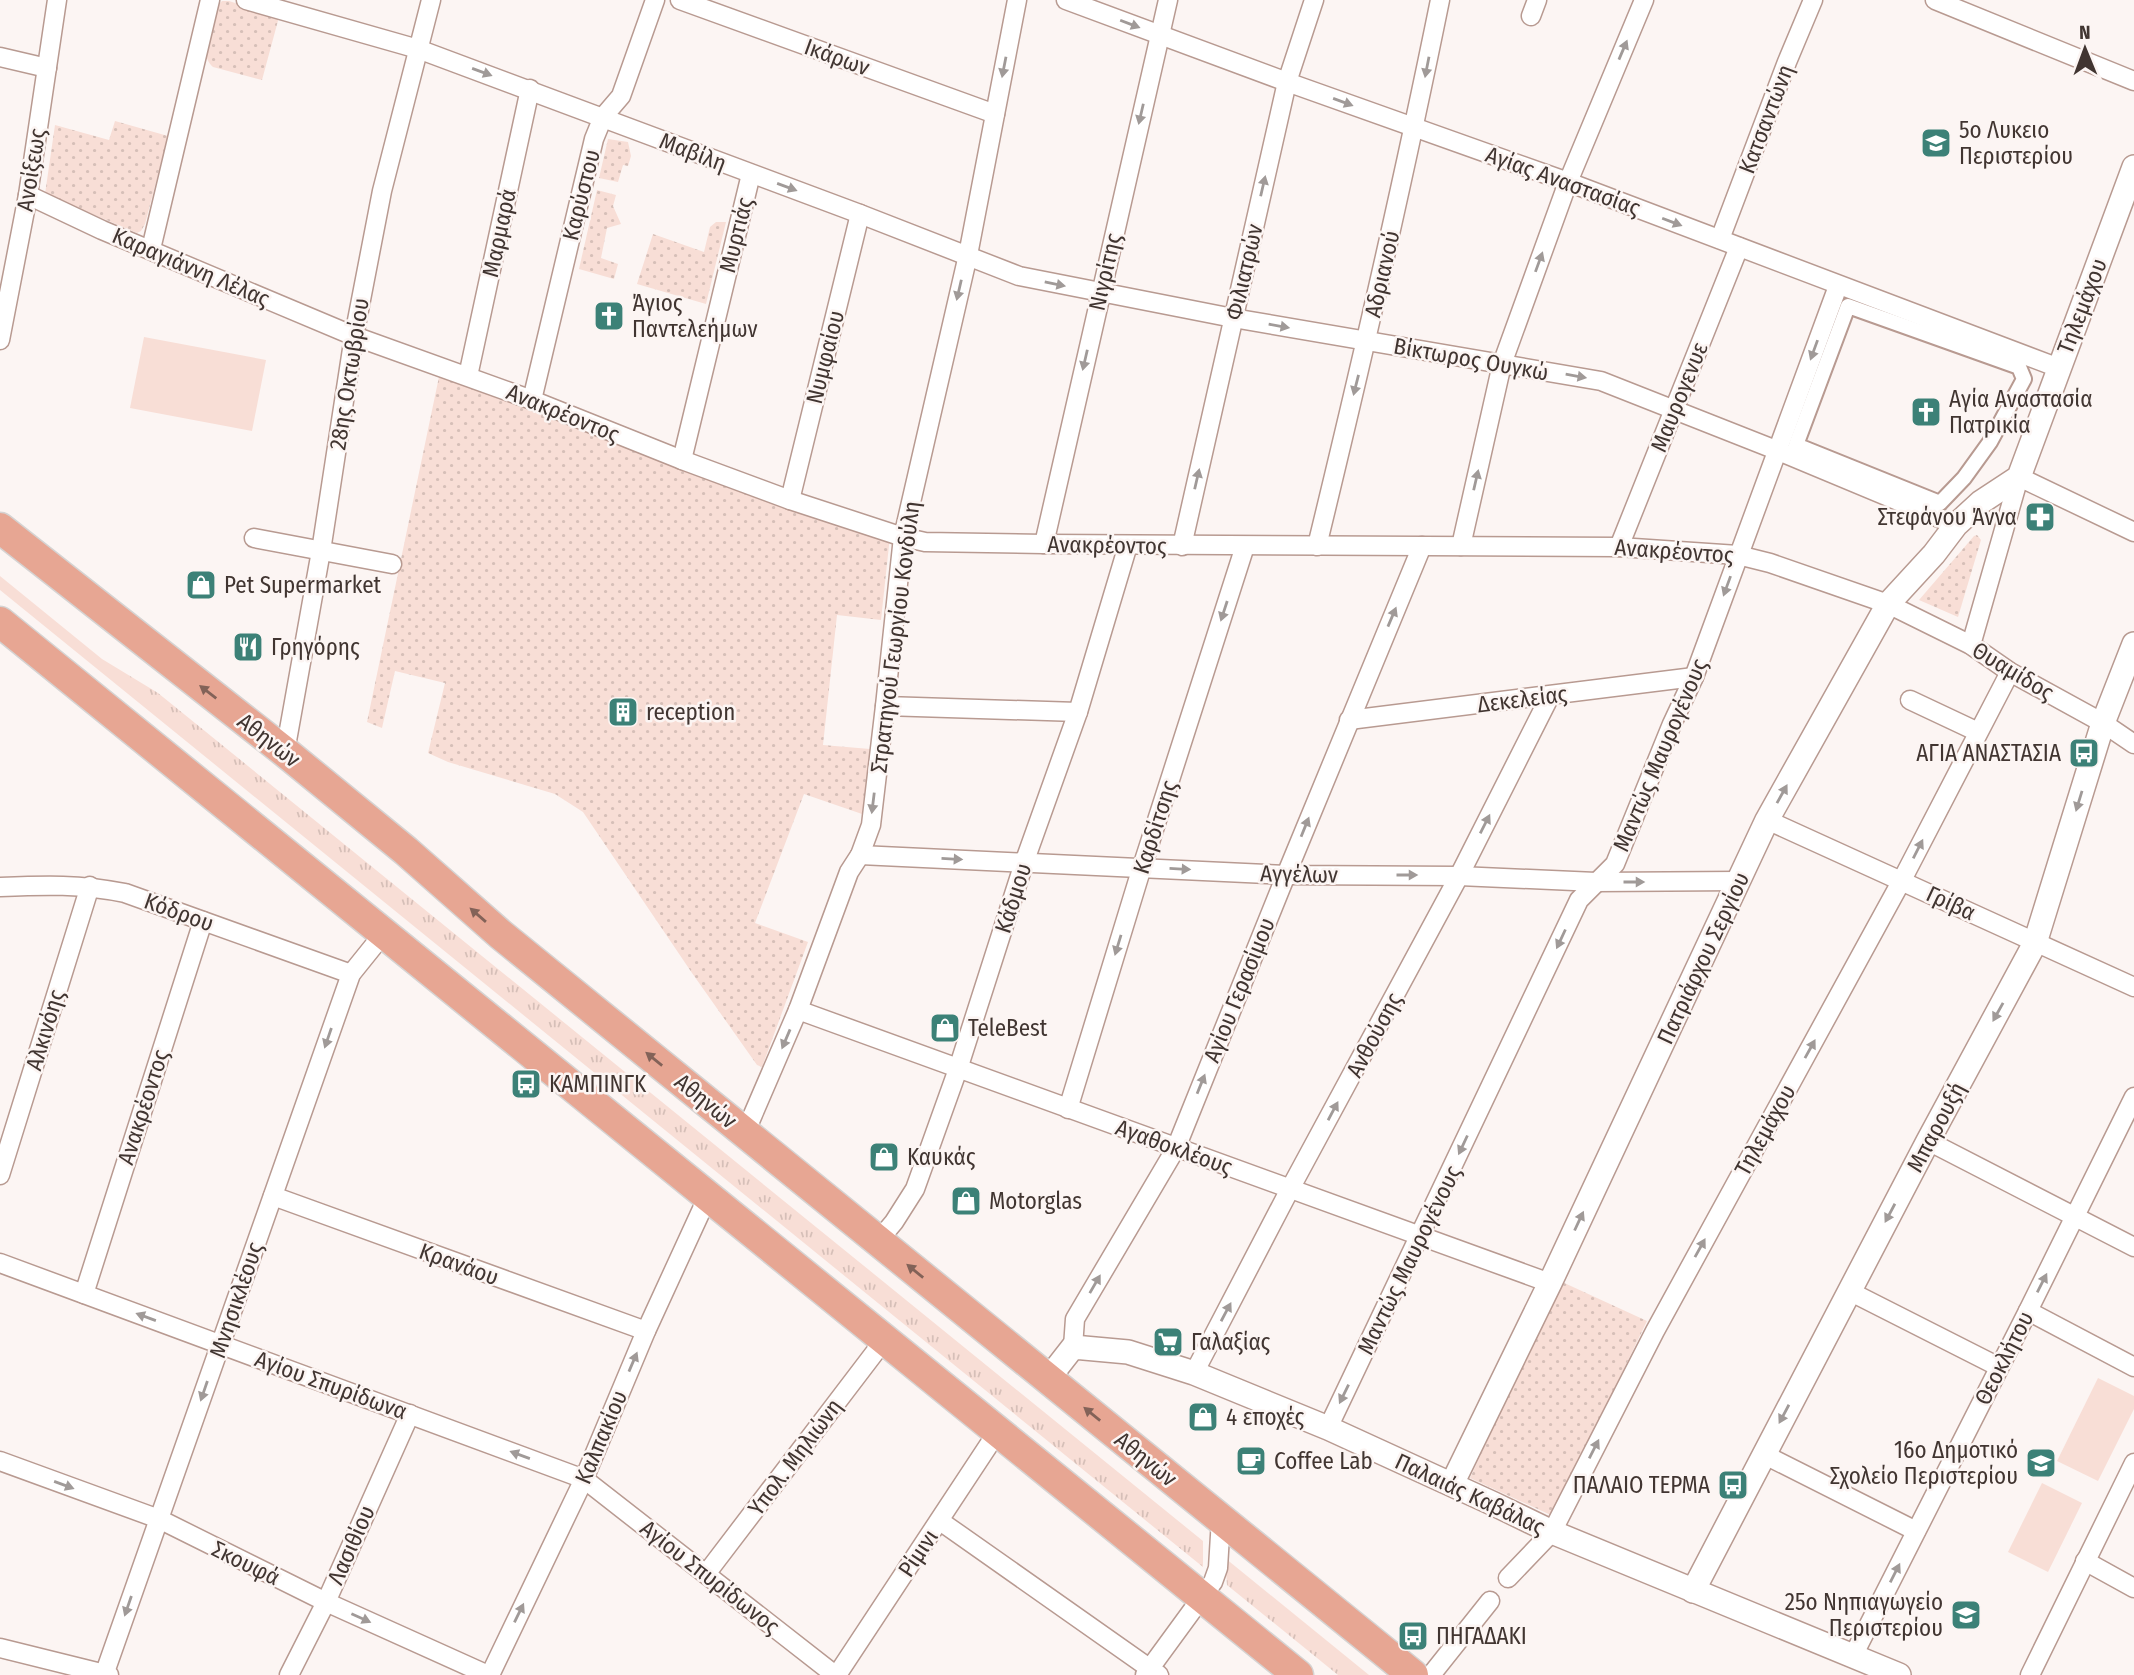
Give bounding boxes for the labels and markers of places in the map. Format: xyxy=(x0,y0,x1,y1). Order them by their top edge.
place label: 5ο Λυκειο Περιστερίου xyxy=(1959,116,2073,170)
school or university icon: 5ο Λυκειο Περιστερίου xyxy=(1919,126,1953,160)
place label: Άγιος Παντελεήμων xyxy=(632,289,757,343)
church icon: Άγιος Παντελεήμων xyxy=(592,299,626,333)
place label: Αγία Αναστασία Πατρικία xyxy=(1949,385,2093,439)
church icon: Αγία Αναστασία Πατρικία xyxy=(1909,395,1943,429)
pharmacy icon: Στεφάνου Άννα xyxy=(2023,500,2057,534)
place label: Στεφάνου Άννα xyxy=(1878,503,2017,531)
shop icon: Pet Supermarket xyxy=(184,568,218,602)
place label: Pet Supermarket xyxy=(224,571,382,599)
restaurant icon: Γρηγόρης xyxy=(231,630,265,664)
place label: Γρηγόρης xyxy=(271,633,360,661)
building icon: reception xyxy=(606,695,640,729)
place label: reception xyxy=(646,698,735,726)
bus stop icon: ΑΓΙΑ ΑΝΑΣΤΑΣΙΑ xyxy=(2067,736,2101,770)
place label: ΑΓΙΑ ΑΝΑΣΤΑΣΙΑ xyxy=(1916,739,2061,767)
shop icon: TeleBest xyxy=(928,1011,962,1045)
place label: TeleBest xyxy=(968,1014,1048,1042)
bus stop icon: ΚΑΜΠΙΝΓΚ xyxy=(509,1067,543,1101)
place label: ΚΑΜΠΙΝΓΚ xyxy=(549,1070,647,1098)
shop icon: Καυκάς xyxy=(867,1140,901,1174)
place label: Καυκάς xyxy=(907,1143,976,1171)
shop icon: Motorglas xyxy=(949,1184,983,1218)
place label: Motorglas xyxy=(989,1187,1082,1215)
supermarket icon: Γαλαξίας xyxy=(1151,1325,1185,1359)
place label: Γαλαξίας xyxy=(1191,1328,1271,1356)
shop icon: 4 εποχές xyxy=(1186,1400,1220,1434)
place label: 4 εποχές xyxy=(1226,1403,1305,1431)
place label: 16ο Δημοτικό Σχολείο Περιστερίου xyxy=(1830,1436,2018,1490)
cafe icon: Coffee Lab xyxy=(1234,1444,1268,1478)
school or university icon: 16ο Δημοτικό Σχολείο Περιστερίου xyxy=(2024,1446,2058,1480)
place label: Coffee Lab xyxy=(1274,1447,1373,1475)
bus stop icon: ΠΑΛΑΙΟ ΤΕΡΜΑ xyxy=(1716,1468,1750,1502)
place label: ΠΑΛΑΙΟ ΤΕΡΜΑ xyxy=(1573,1471,1710,1499)
place label: 25ο Νηπιαγωγείο Περιστερίου xyxy=(1785,1588,1943,1642)
school or university icon: 25ο Νηπιαγωγείο Περιστερίου xyxy=(1949,1598,1983,1632)
bus stop icon: ΠΗΓΑΔΑΚΙ xyxy=(1396,1619,1430,1653)
place label: ΠΗΓΑΔΑΚΙ xyxy=(1436,1622,1527,1650)

